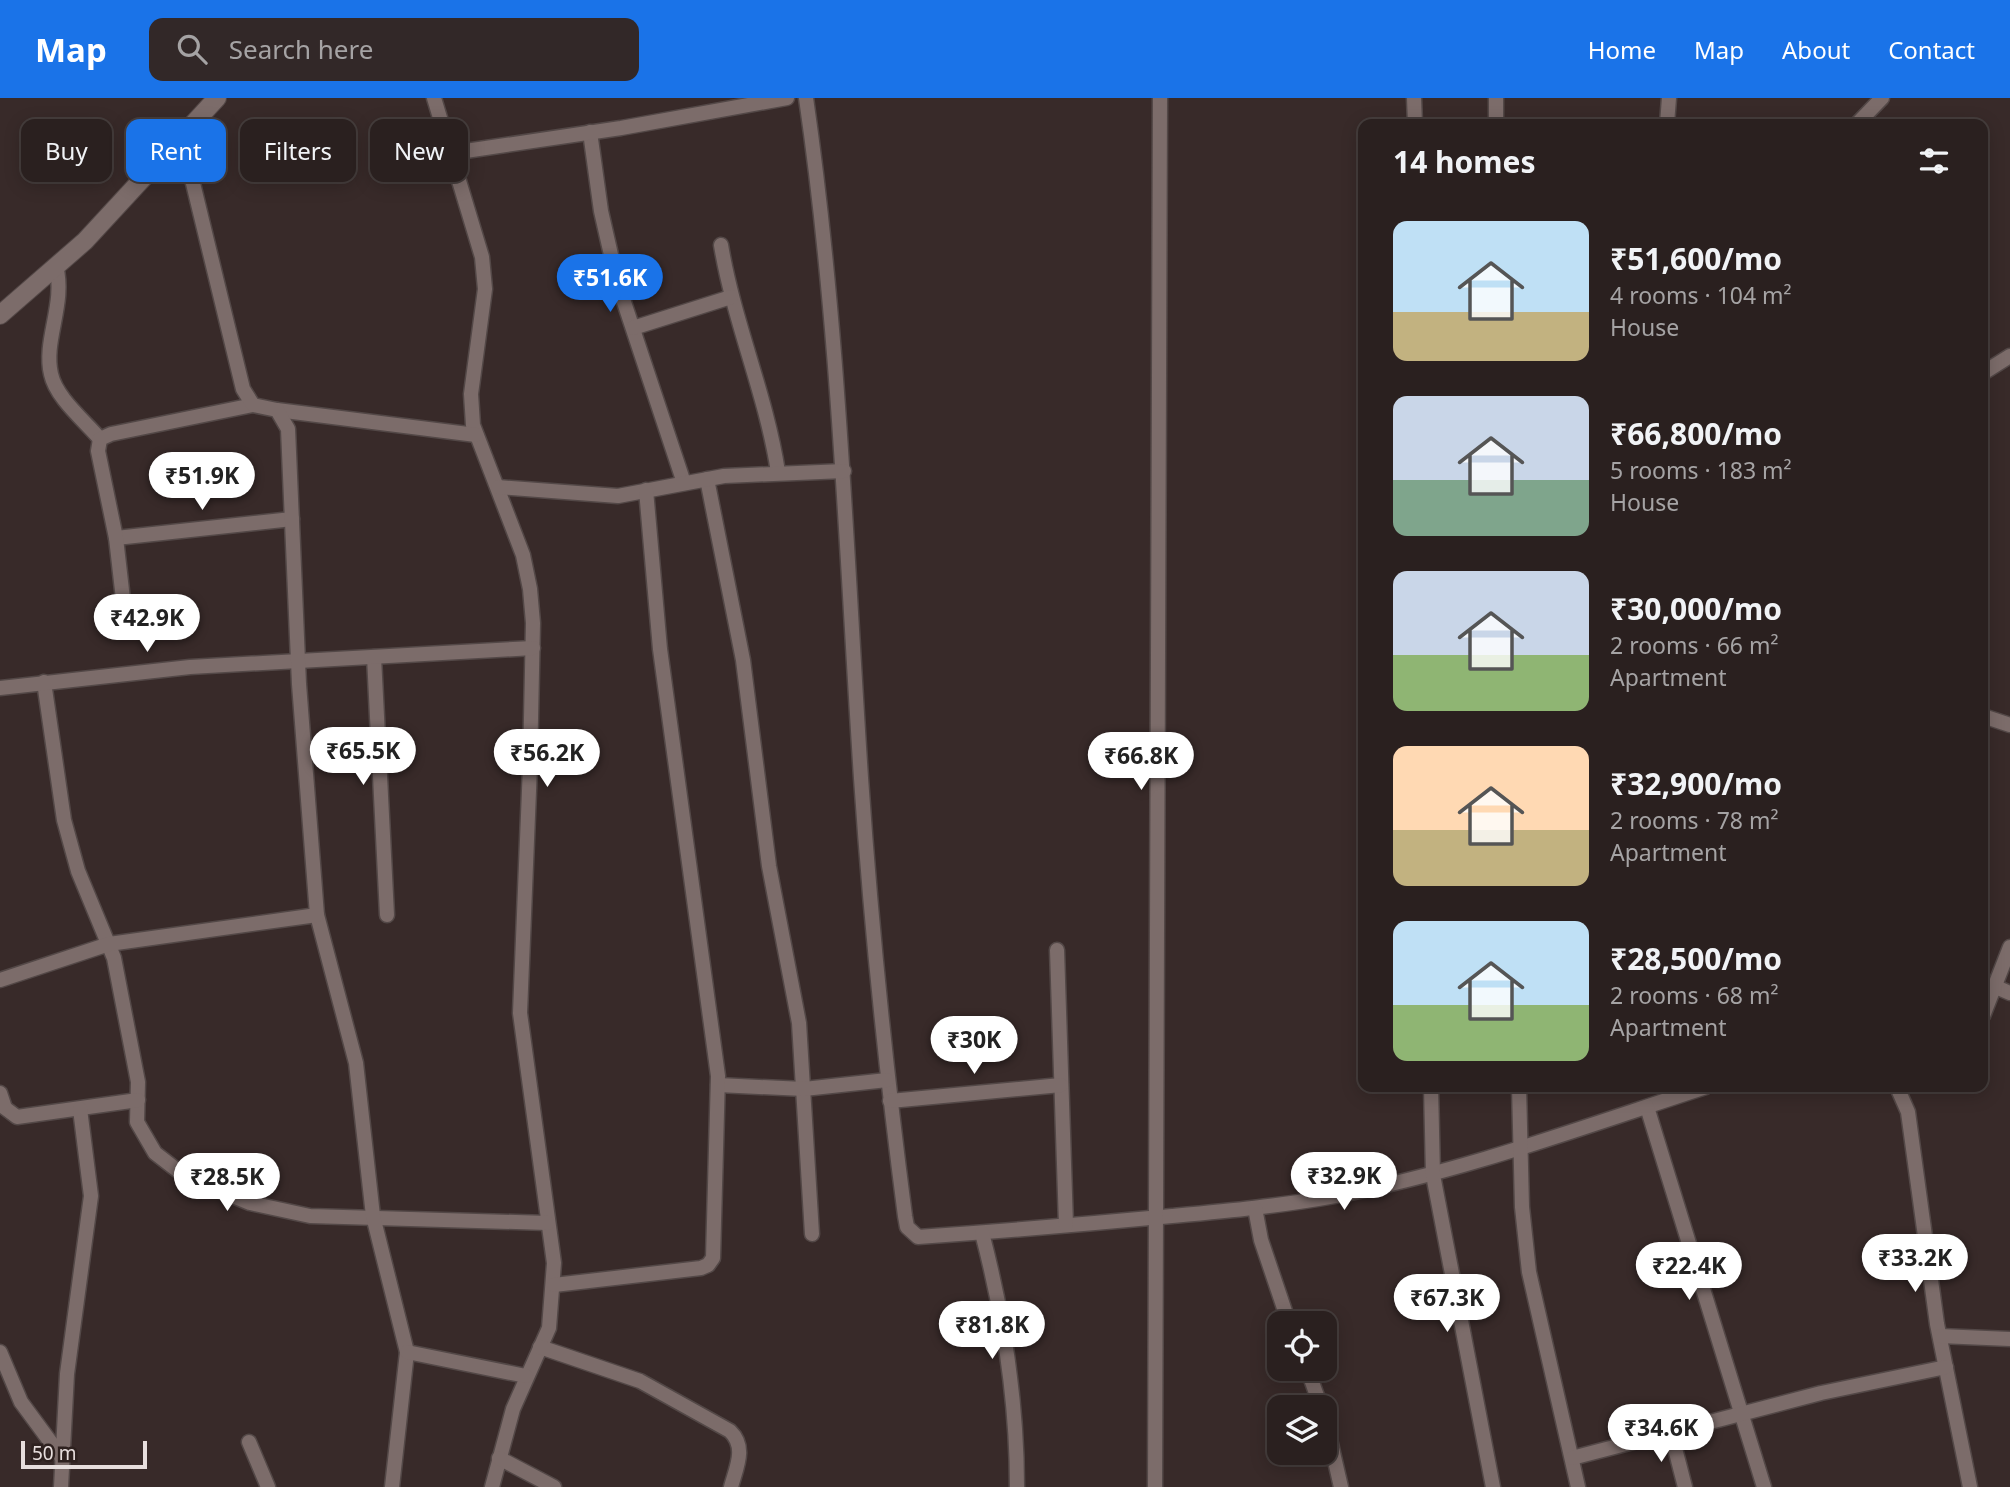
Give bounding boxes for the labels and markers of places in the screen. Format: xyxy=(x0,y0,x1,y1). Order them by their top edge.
pin: ₹51.6K xyxy=(553,254,667,314)
pin: ₹51.9K xyxy=(145,452,259,512)
pin: ₹42.9K xyxy=(90,594,204,654)
pin: ₹65.5K xyxy=(306,728,420,787)
pin: ₹56.2K xyxy=(490,730,604,789)
pin: ₹66.8K xyxy=(1084,732,1198,792)
pin: ₹30K xyxy=(933,1016,1015,1076)
pin: ₹32.9K xyxy=(1287,1152,1401,1212)
pin: ₹28.5K xyxy=(170,1154,284,1213)
pin: ₹33.2K xyxy=(1858,1234,1972,1294)
pin: ₹22.4K xyxy=(1632,1242,1746,1302)
pin: ₹67.3K xyxy=(1390,1274,1504,1334)
pin: ₹81.8K xyxy=(935,1302,1049,1361)
pin: ₹34.6K xyxy=(1604,1404,1718,1464)

